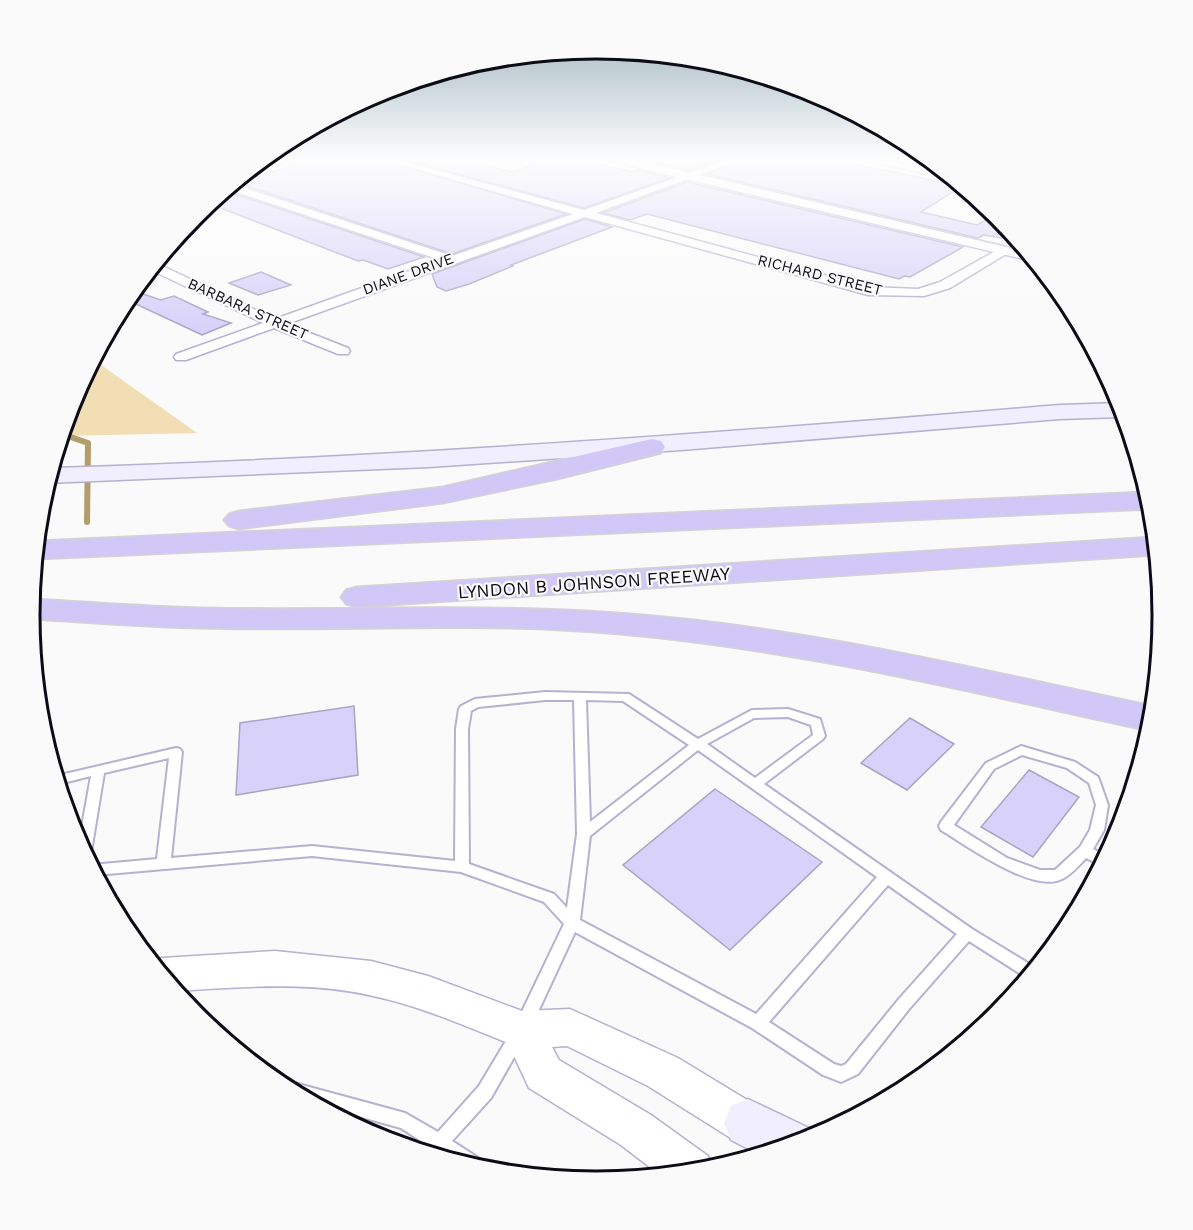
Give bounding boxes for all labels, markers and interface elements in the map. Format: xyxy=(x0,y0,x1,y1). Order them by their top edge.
street label: DIANE DRIVE xyxy=(360,249,456,299)
street label: RICHARD STREET xyxy=(756,251,884,299)
street label: BARBARA STREET xyxy=(185,274,311,344)
street label: LYNDON B JOHNSON FREEWAY xyxy=(457,562,732,602)

